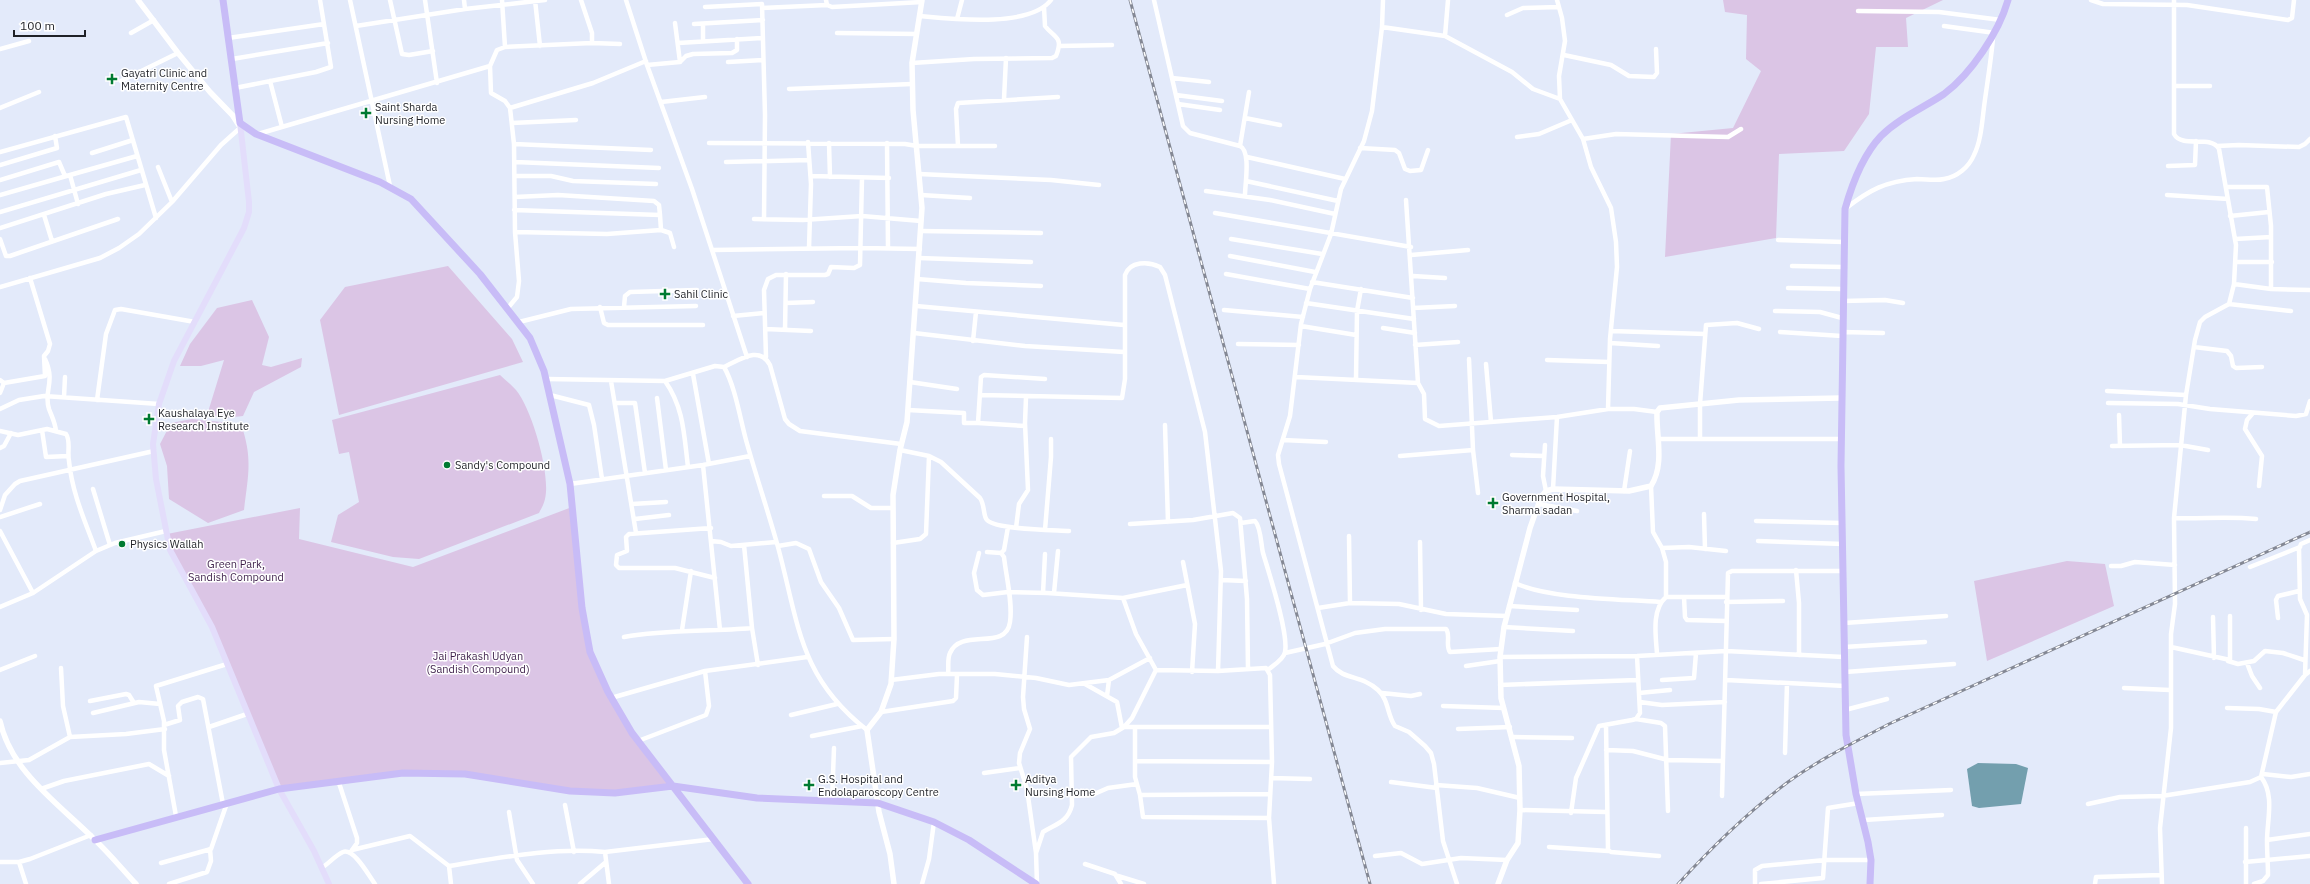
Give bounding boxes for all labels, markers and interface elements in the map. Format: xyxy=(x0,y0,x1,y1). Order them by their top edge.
scale bar xyxy=(14,12,85,38)
text: 100 m xyxy=(20,18,55,33)
place label: Gayatri Clinic and Maternity Centre xyxy=(121,66,207,93)
marker: Gayatri Clinic and Maternity Centre xyxy=(106,73,118,85)
place label: Saint Sharda Nursing Home xyxy=(375,100,445,127)
marker: Saint Sharda Nursing Home xyxy=(360,107,372,119)
place label: Sahil Clinic xyxy=(674,287,728,301)
marker: Sahil Clinic xyxy=(659,288,671,300)
place label: Kaushalaya Eye Research Institute xyxy=(158,406,249,433)
marker: Kaushalaya Eye Research Institute xyxy=(143,413,155,425)
place label: Sandy's Compound xyxy=(455,458,550,472)
marker: Sandy's Compound xyxy=(442,460,452,470)
place label: Government Hospital, Sharma sadan xyxy=(1502,490,1610,517)
marker: Government Hospital, Sharma sadan xyxy=(1487,497,1499,509)
place label: Physics Wallah xyxy=(130,537,203,551)
marker: Physics Wallah xyxy=(117,539,127,549)
park label: Green Park, Sandish Compound xyxy=(188,557,284,584)
park label: Jai Prakash Udyan (Sandish Compound) xyxy=(426,649,530,676)
place label: G.S. Hospital and Endolaparoscopy Centre xyxy=(818,772,939,799)
place label: Aditya Nursing Home xyxy=(1025,772,1095,799)
marker: G.S. Hospital and Endolaparoscopy Centre xyxy=(803,779,815,791)
marker: Aditya Nursing Home xyxy=(1010,779,1022,791)

